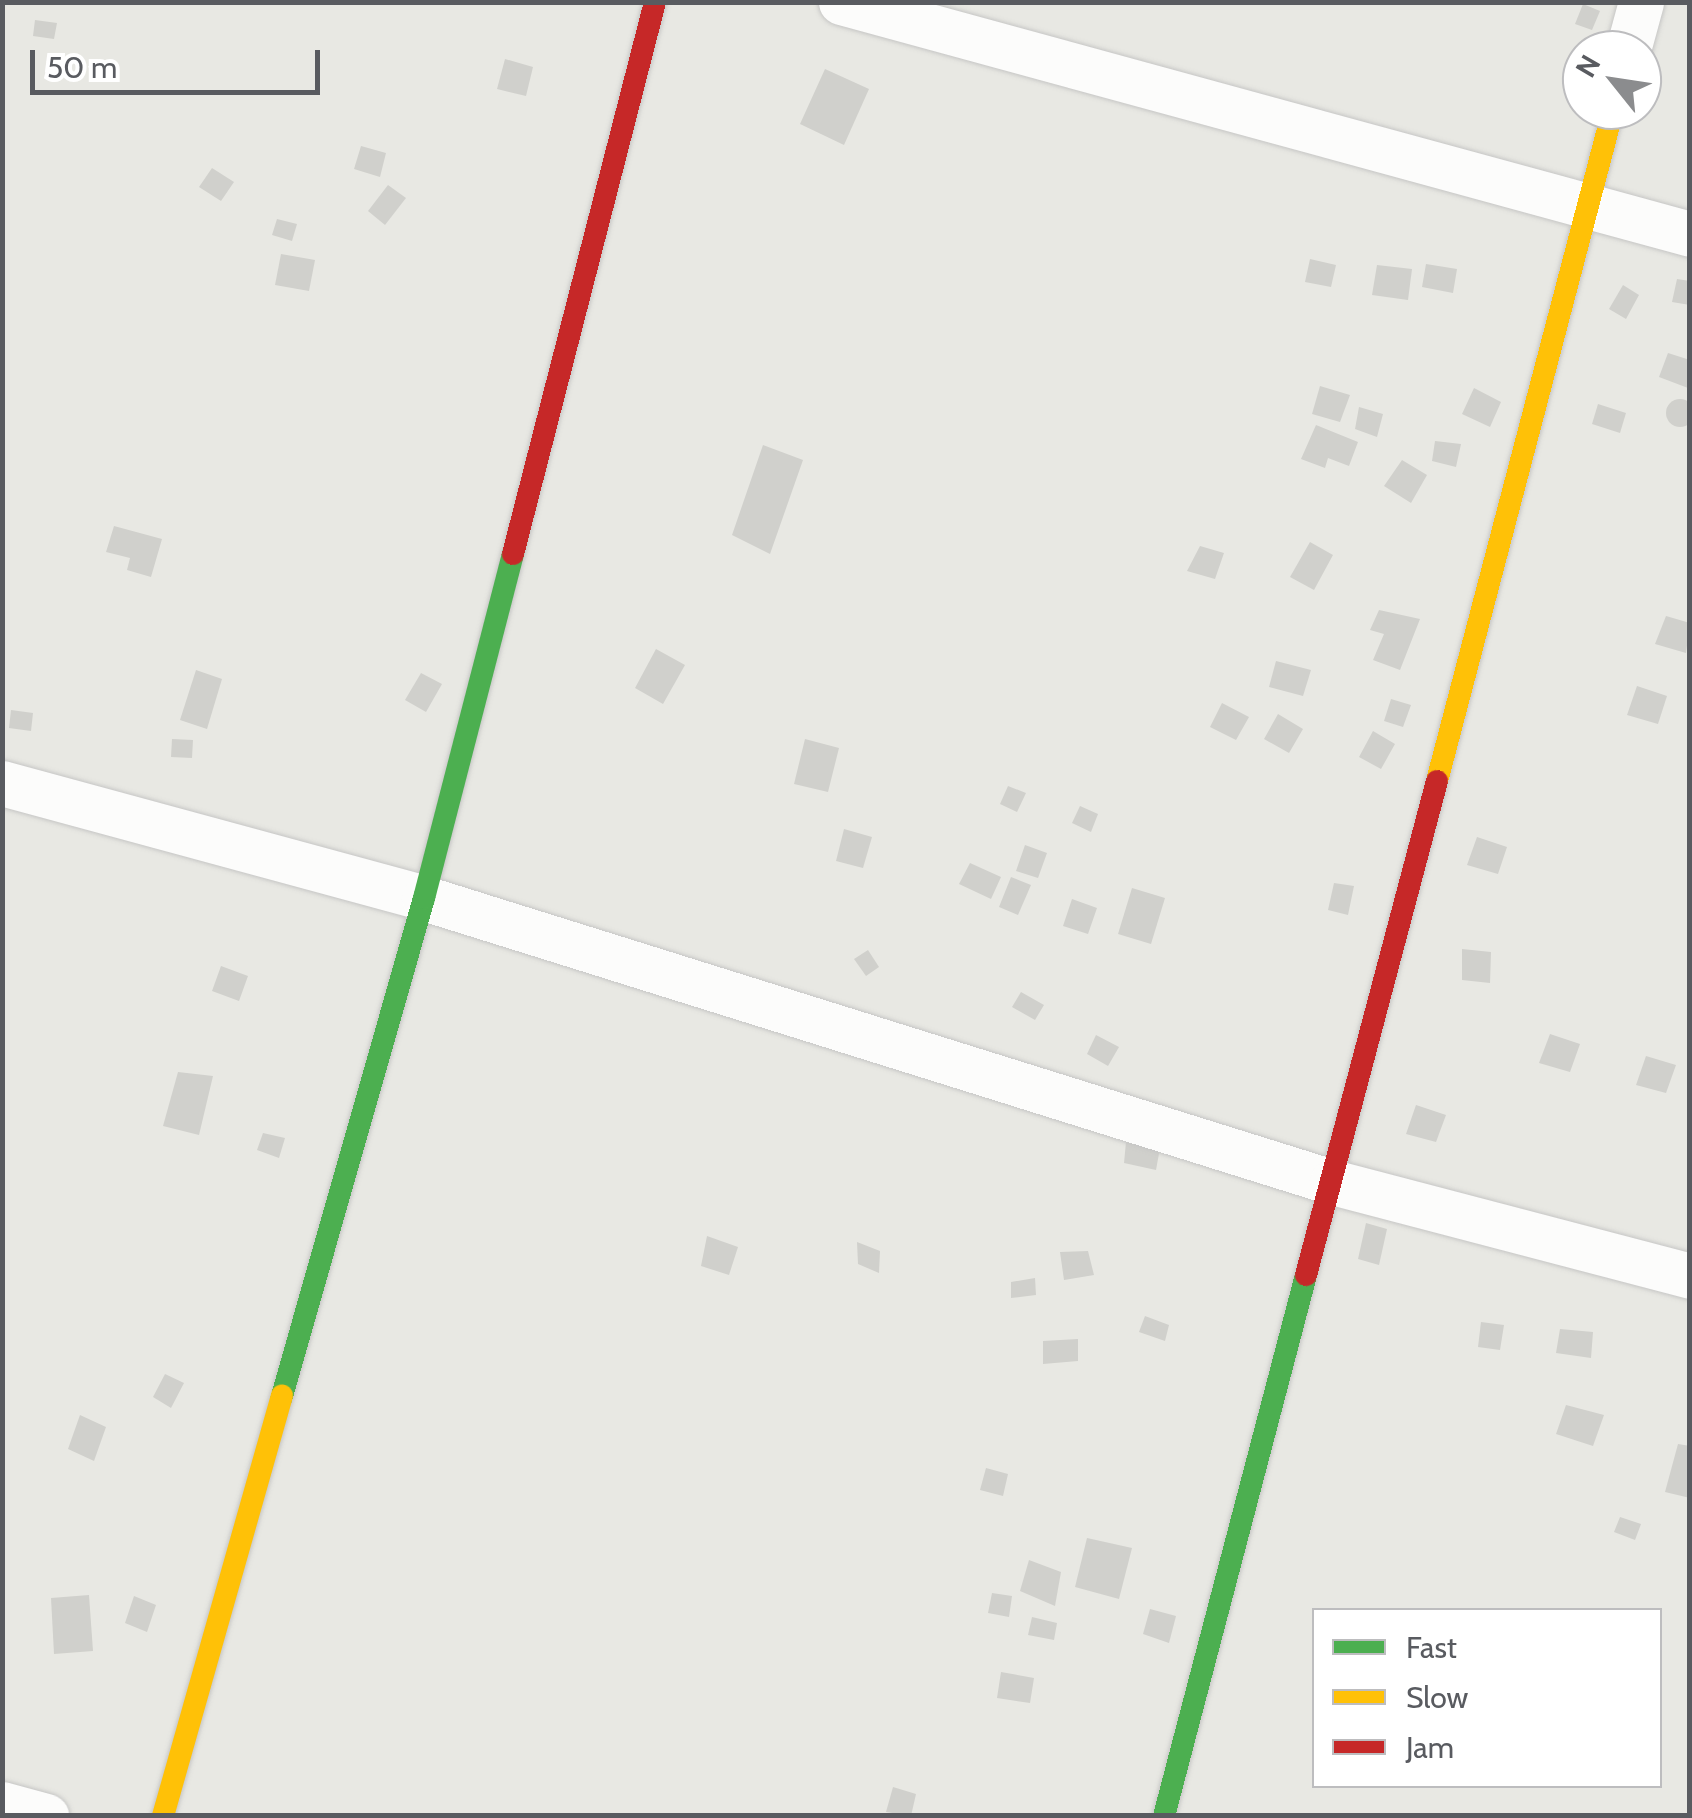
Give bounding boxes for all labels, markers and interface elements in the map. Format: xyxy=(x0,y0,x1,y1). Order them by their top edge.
scale bar xyxy=(35,30,325,92)
north arrow xyxy=(1562,30,1662,130)
text: 50 m xyxy=(47,49,117,86)
text: N xyxy=(1568,49,1607,83)
legend xyxy=(1312,1608,1662,1788)
text: Fast xyxy=(1406,1629,1457,1666)
text: Slow xyxy=(1406,1679,1468,1716)
text: Jam xyxy=(1406,1729,1454,1766)

